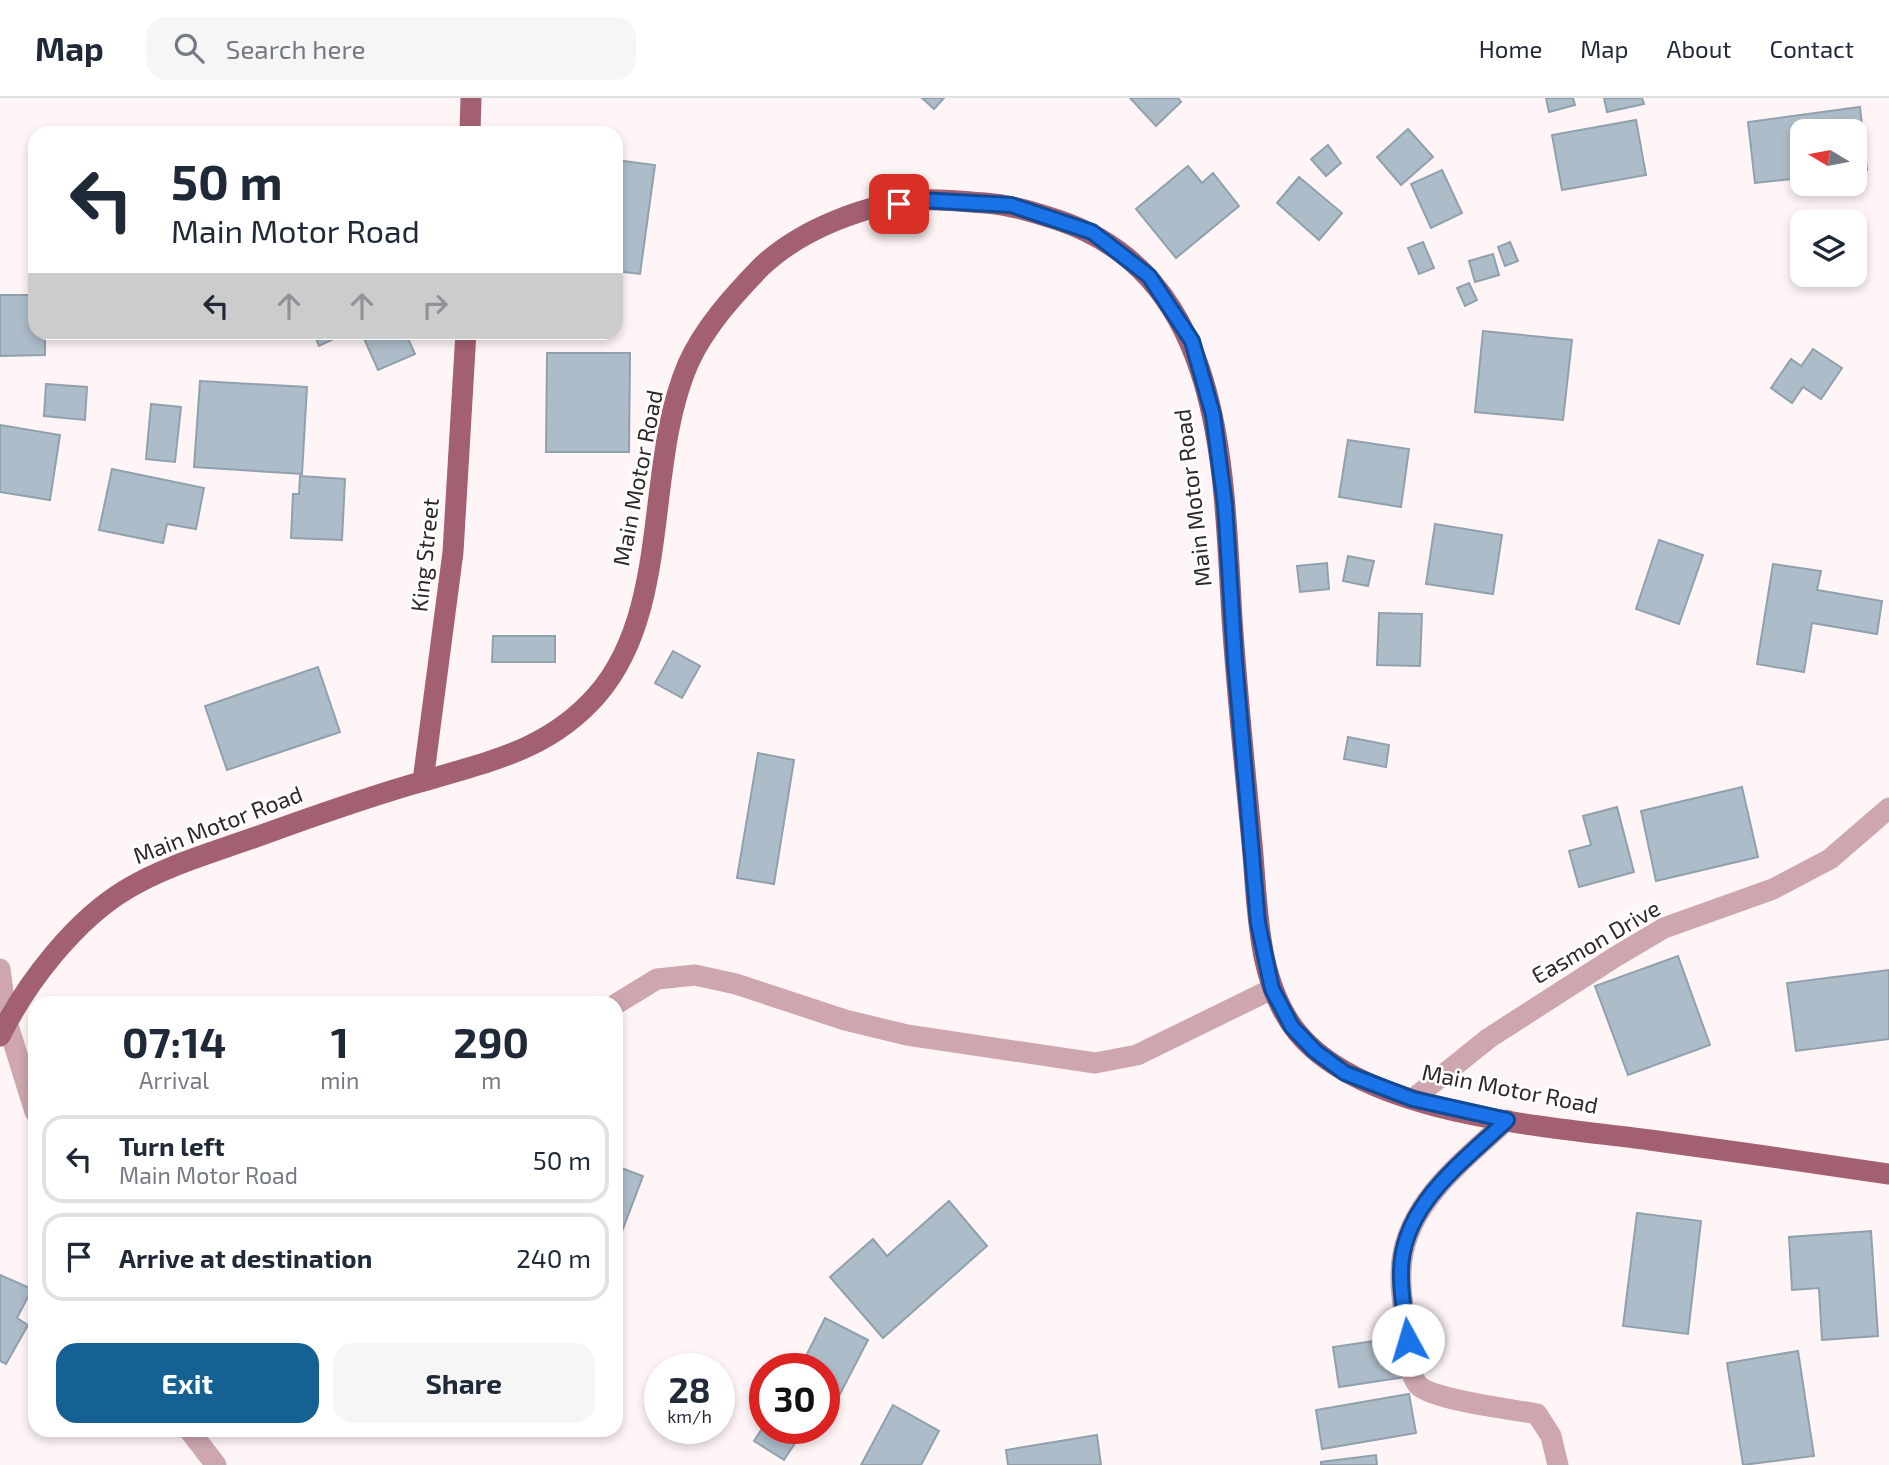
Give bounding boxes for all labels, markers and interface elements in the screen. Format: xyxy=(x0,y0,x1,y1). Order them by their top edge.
search box xyxy=(146,17,636,80)
text: Map xyxy=(35,28,104,68)
icon: search xyxy=(170,29,208,67)
text: Search here xyxy=(226,33,365,64)
text: Home xyxy=(1479,34,1542,63)
text: Map xyxy=(1580,34,1628,63)
text: About xyxy=(1666,34,1732,63)
text: Contact xyxy=(1770,34,1854,63)
north arrow xyxy=(1790,119,1867,196)
map controls xyxy=(1790,119,1867,287)
text: 50 m xyxy=(171,151,283,210)
icon: left xyxy=(56,154,147,245)
pin xyxy=(869,174,929,234)
icon: arrive xyxy=(880,185,918,223)
button: layers xyxy=(1790,210,1867,287)
text: Main Motor Road xyxy=(171,211,420,249)
icon: left xyxy=(197,287,235,325)
icon: ahead xyxy=(270,287,308,325)
icon: ahead xyxy=(343,287,381,325)
icon: right xyxy=(416,287,454,325)
street label: Main Motor Road xyxy=(606,387,668,568)
street label: Main Motor Road xyxy=(1167,408,1217,589)
street label: King Street xyxy=(404,496,444,613)
street label: Main Motor Road xyxy=(129,779,306,869)
street label: Easmon Drive xyxy=(1526,893,1665,989)
text: 07:14 xyxy=(122,1016,226,1066)
text: 1 xyxy=(331,1016,349,1066)
text: 290 xyxy=(453,1016,529,1066)
street label: Main Motor Road xyxy=(1420,1057,1601,1119)
text: Arrival xyxy=(139,1066,209,1094)
text: min xyxy=(320,1066,359,1094)
text: m xyxy=(481,1066,501,1094)
text: Turn left xyxy=(119,1130,225,1161)
icon: left xyxy=(60,1140,98,1178)
text: 50 m xyxy=(533,1144,591,1175)
text: Main Motor Road xyxy=(119,1161,298,1189)
icon: arrive xyxy=(60,1238,98,1276)
text: Arrive at destination xyxy=(119,1242,372,1273)
text: 240 m xyxy=(516,1242,591,1273)
position arrow xyxy=(1371,1303,1445,1377)
button: Exit xyxy=(56,1343,319,1423)
button: Share xyxy=(333,1343,595,1423)
speed limit sign: 30 xyxy=(749,1353,840,1444)
text: 28 xyxy=(668,1368,711,1410)
text: km/h xyxy=(667,1405,712,1427)

